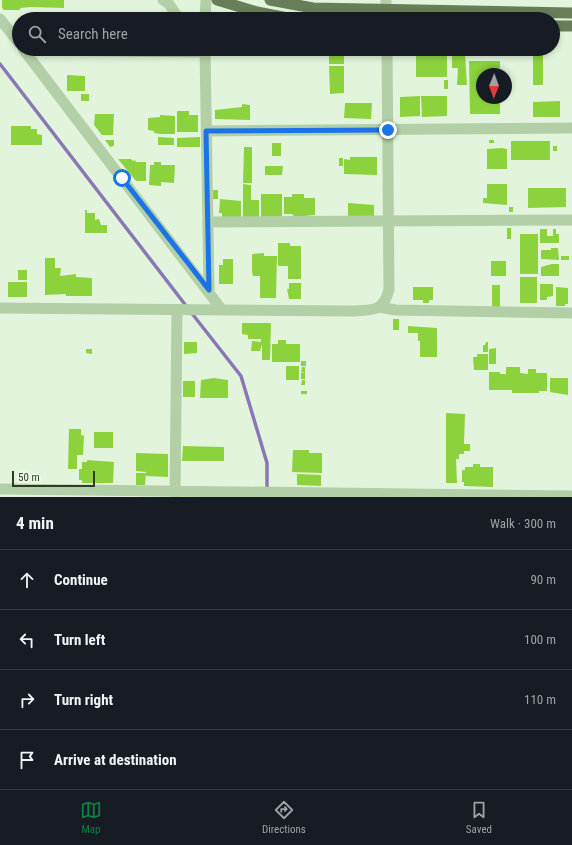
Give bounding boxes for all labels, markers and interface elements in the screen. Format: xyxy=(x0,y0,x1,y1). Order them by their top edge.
search box xyxy=(12,12,560,56)
icon: search xyxy=(26,23,48,45)
text: Search here xyxy=(58,25,128,43)
north arrow xyxy=(476,68,512,104)
route end xyxy=(379,121,397,139)
route start xyxy=(113,169,131,187)
scale bar xyxy=(12,469,95,488)
text: 50 m xyxy=(18,471,40,484)
text: 4 min xyxy=(16,513,54,533)
text: Walk · 300 m xyxy=(490,516,556,531)
icon: ahead xyxy=(16,569,38,591)
text: Continue xyxy=(54,571,108,589)
text: 90 m xyxy=(530,572,556,587)
icon: left xyxy=(16,629,38,651)
text: Turn left xyxy=(54,631,105,649)
text: 100 m xyxy=(524,632,556,647)
icon: right xyxy=(16,689,38,711)
text: Turn right xyxy=(54,691,113,709)
text: 110 m xyxy=(524,692,556,707)
icon: arrive xyxy=(16,749,38,771)
text: Arrive at destination xyxy=(54,751,177,769)
tab: Map xyxy=(80,799,102,836)
tab: Directions xyxy=(262,799,306,836)
tab: Saved xyxy=(466,799,492,836)

